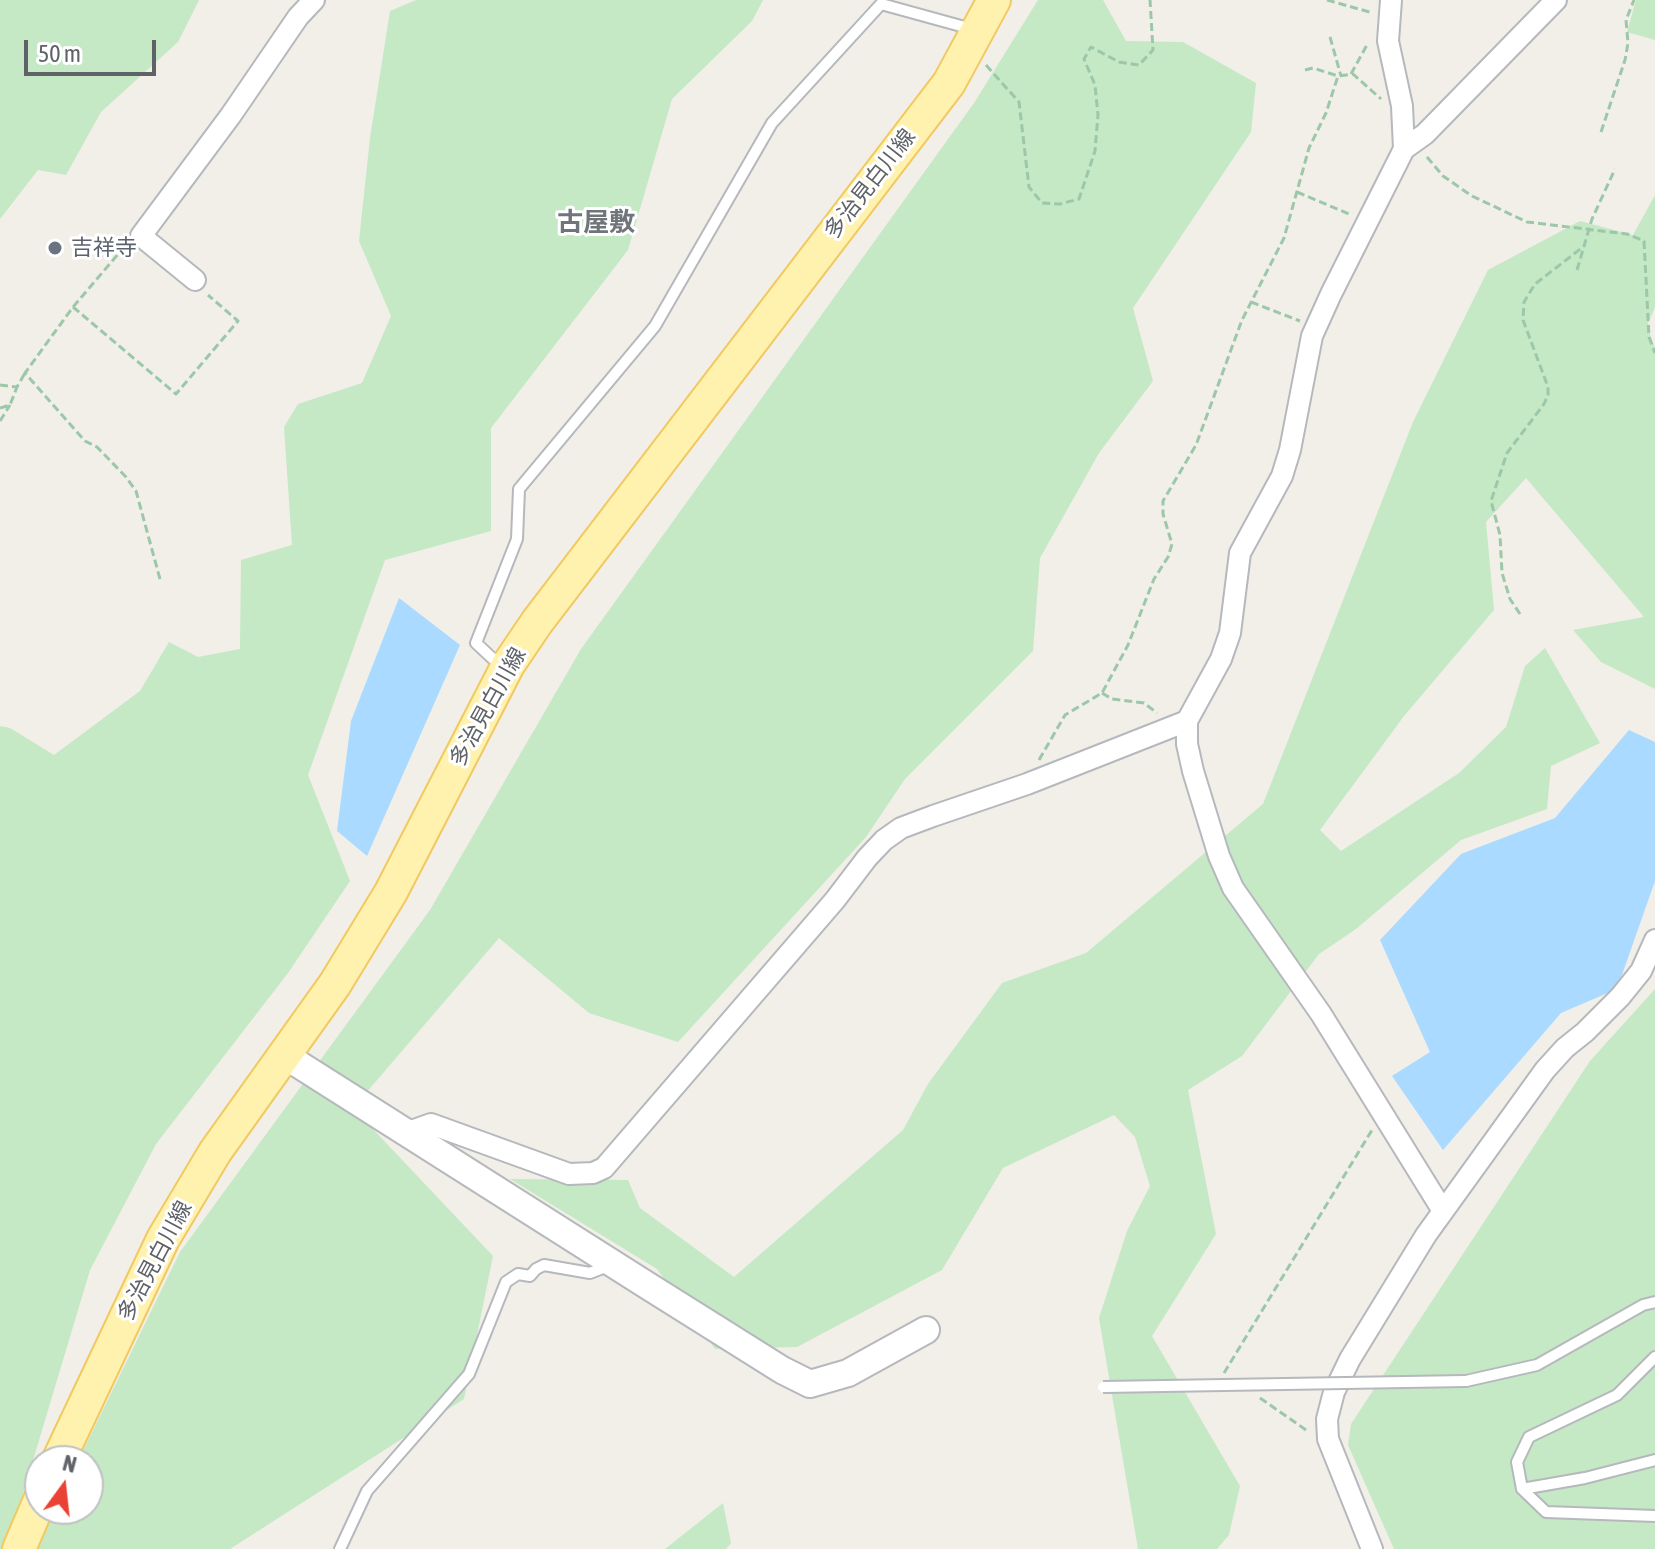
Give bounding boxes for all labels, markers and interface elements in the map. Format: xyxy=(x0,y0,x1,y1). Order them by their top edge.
scale bar xyxy=(28,24,160,74)
text: 50 m xyxy=(38,40,81,67)
street label: 多治見白川線 xyxy=(819,124,921,244)
district label: 古屋敷 xyxy=(557,207,635,239)
place label: 吉祥寺 xyxy=(71,235,137,261)
marker: 吉祥寺 xyxy=(46,239,64,257)
street label: 多治見白川線 xyxy=(444,643,532,771)
street label: 多治見白川線 xyxy=(112,1197,198,1325)
north arrow xyxy=(24,1445,104,1525)
text: N xyxy=(60,1450,79,1478)

